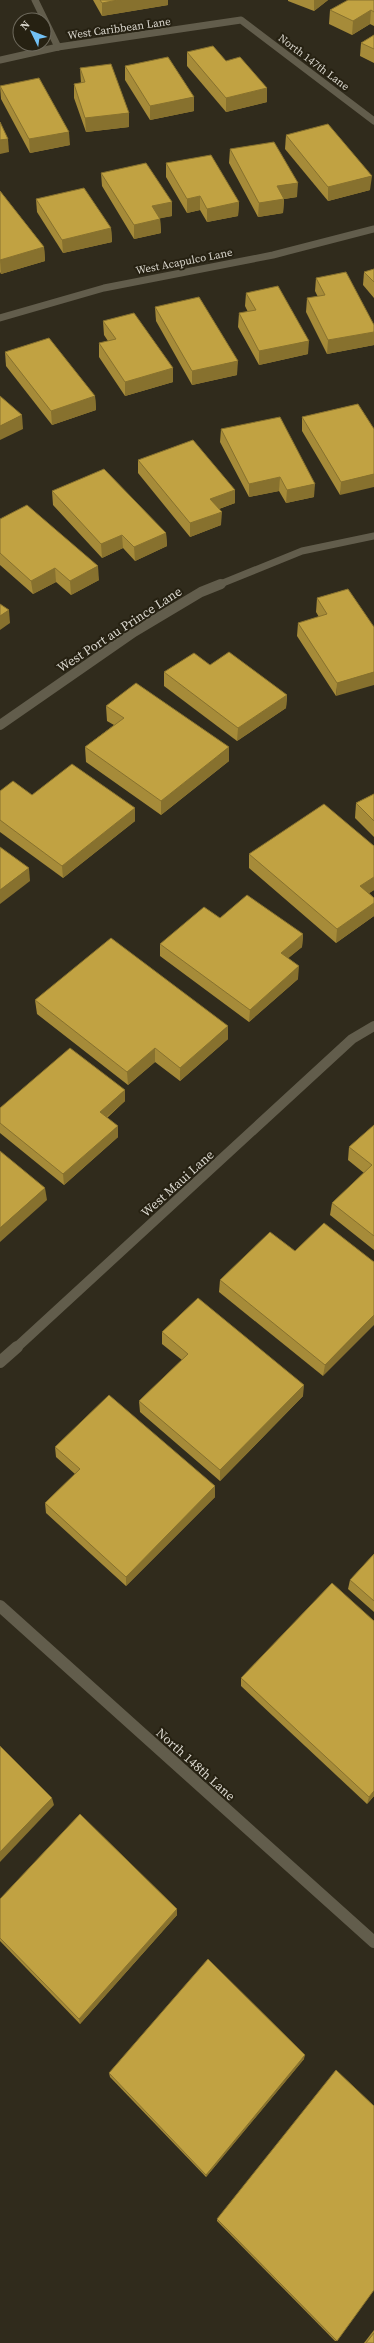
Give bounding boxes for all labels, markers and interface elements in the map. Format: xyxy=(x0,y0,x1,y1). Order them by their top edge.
north arrow xyxy=(12,12,52,52)
street label: West Caribbean Lane xyxy=(67,14,172,43)
text: N xyxy=(17,17,33,34)
street label: North 147th Lane xyxy=(275,31,353,94)
street label: West Acapulco Lane xyxy=(134,245,234,278)
street label: West Port au Prince Lane xyxy=(54,582,185,676)
street label: West Maui Lane xyxy=(137,1146,218,1221)
street label: North 148th Lane xyxy=(153,1724,239,1805)

